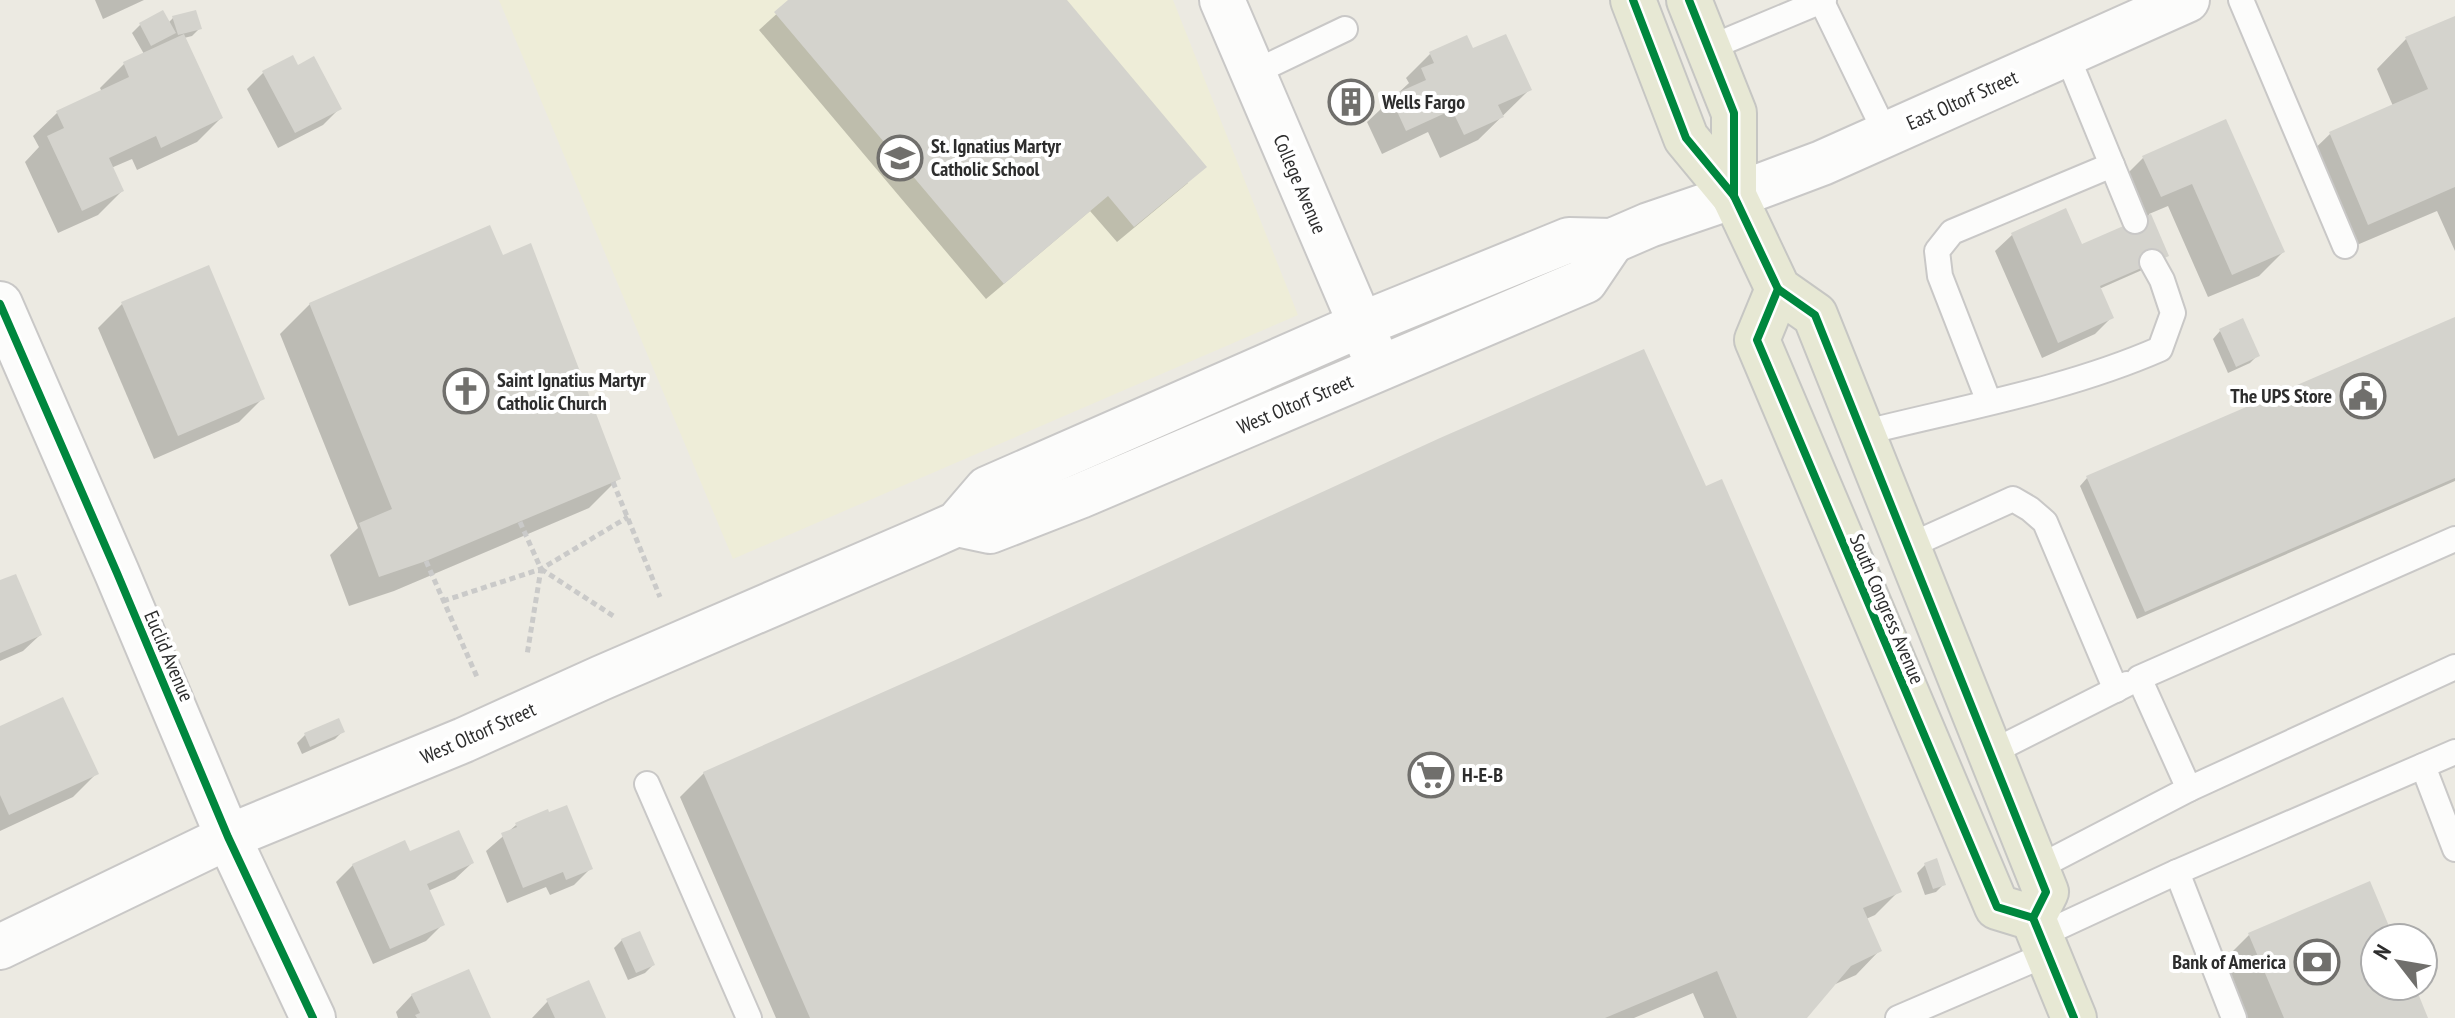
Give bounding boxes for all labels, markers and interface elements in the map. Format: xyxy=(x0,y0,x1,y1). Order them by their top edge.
street label: East Oltorf Street xyxy=(1902,64,2022,136)
building icon: Wells Fargo xyxy=(1327,78,1375,126)
place label: Wells Fargo xyxy=(1381,89,1465,115)
street label: College Avenue xyxy=(1267,130,1333,238)
place label: St. Ignatius Martyr Catholic School xyxy=(931,133,1061,182)
school or university icon: St. Ignatius Martyr Catholic School xyxy=(876,134,924,182)
church icon: Saint Ignatius Martyr Catholic Church xyxy=(442,367,490,415)
place label: Saint Ignatius Martyr Catholic Church xyxy=(497,367,646,416)
street label: West Oltorf Street xyxy=(1233,368,1357,440)
public building icon: The UPS Store xyxy=(2339,372,2387,420)
place label: The UPS Store xyxy=(2230,383,2332,409)
street label: South Congress Avenue xyxy=(1844,530,1930,688)
street label: Euclid Avenue xyxy=(138,607,200,705)
street label: West Oltorf Street xyxy=(416,696,540,770)
supermarket icon: H-E-B xyxy=(1407,751,1455,799)
place label: H-E-B xyxy=(1462,762,1503,788)
north arrow xyxy=(2359,922,2439,1002)
bank icon: Bank of America xyxy=(2293,938,2341,986)
text: N xyxy=(2367,939,2397,964)
place label: Bank of America xyxy=(2172,949,2286,975)

